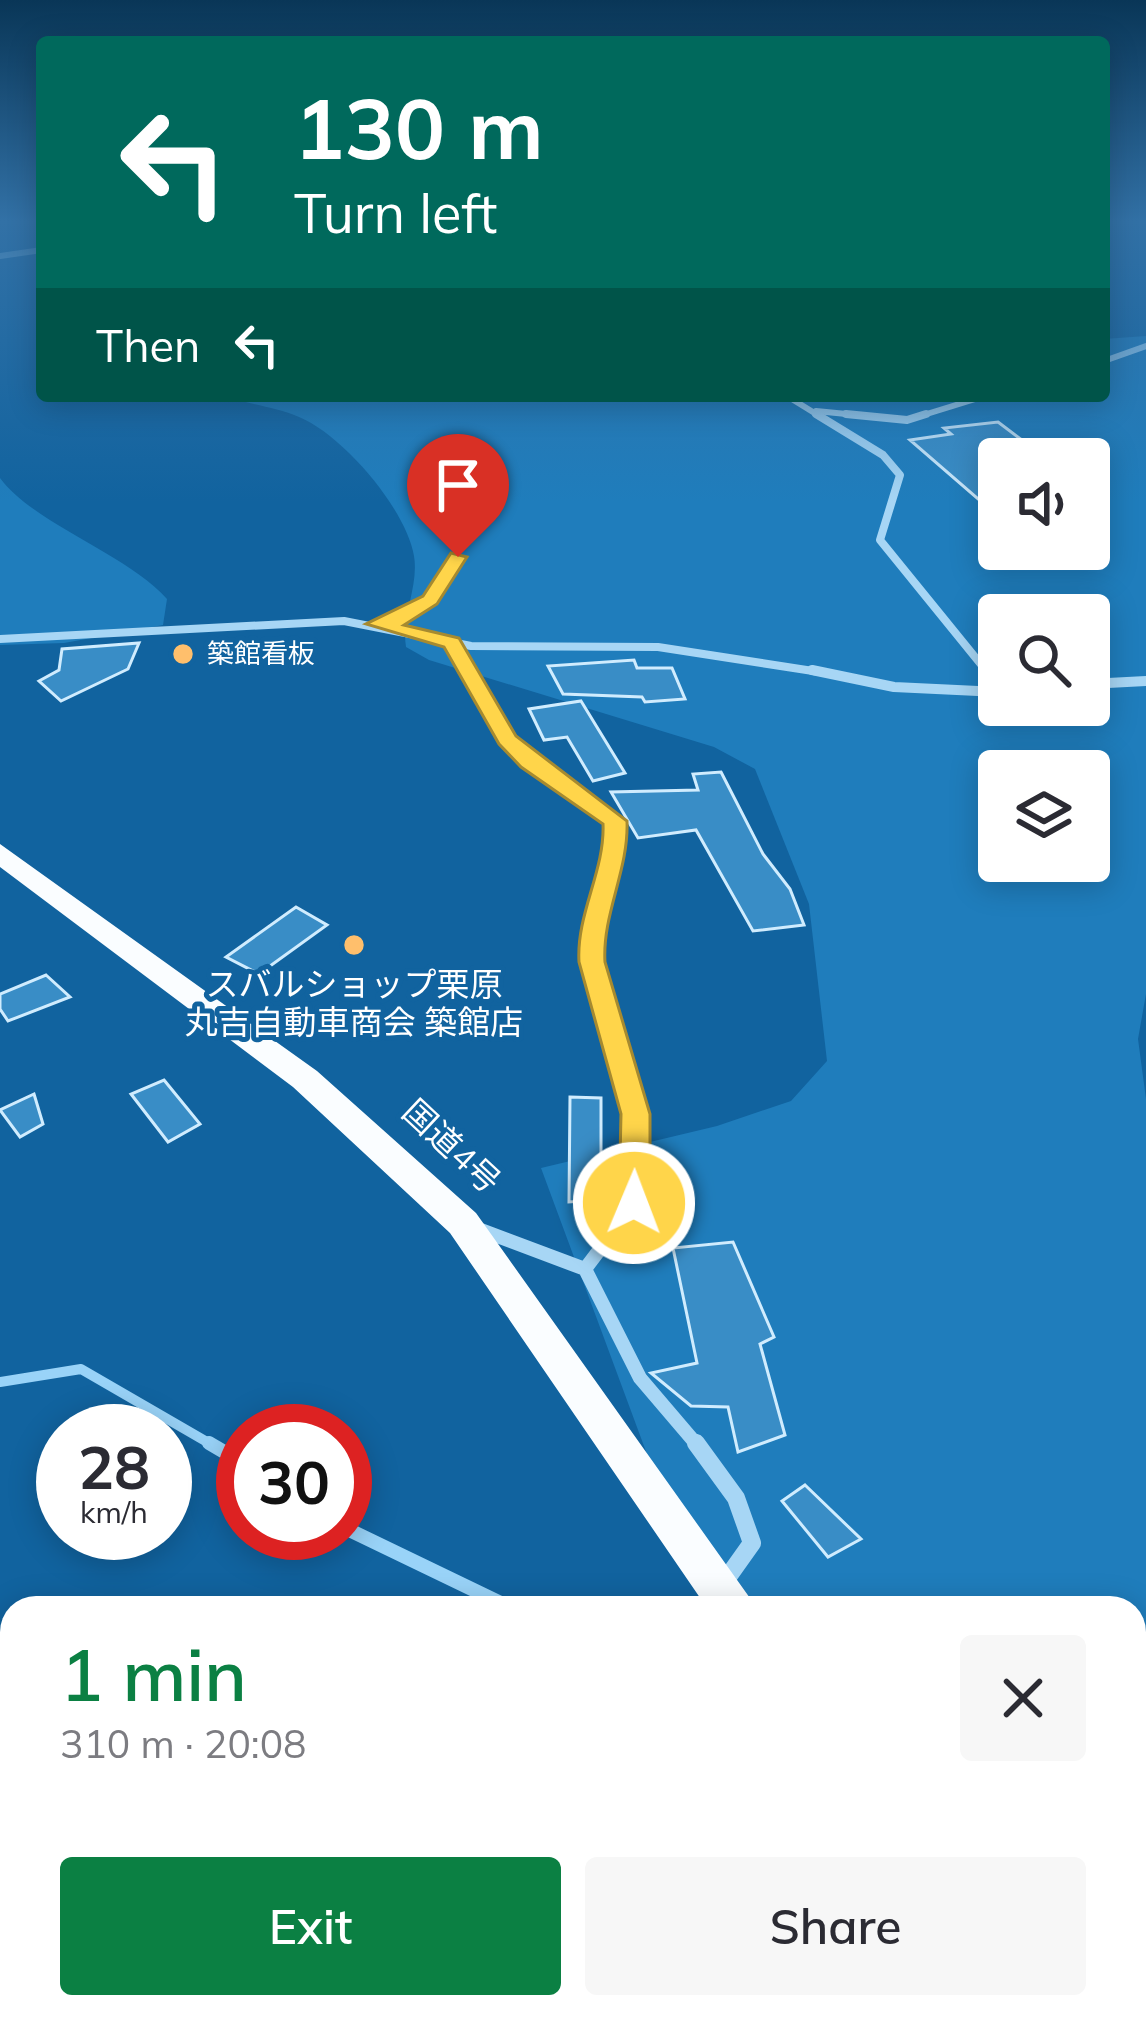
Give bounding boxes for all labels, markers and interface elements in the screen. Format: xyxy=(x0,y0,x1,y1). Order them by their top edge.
text: 130 m xyxy=(294,75,544,180)
icon: left xyxy=(96,84,252,240)
text: Turn left xyxy=(294,179,497,247)
icon: left xyxy=(224,312,290,378)
text: Then xyxy=(96,317,200,373)
pin xyxy=(407,434,509,557)
map controls xyxy=(978,438,1110,882)
button: sound xyxy=(978,438,1110,570)
icon: arrive xyxy=(425,452,491,518)
button: search xyxy=(978,594,1110,726)
place label: 築館看板 xyxy=(207,636,315,670)
marker: 築館看板 xyxy=(170,641,196,667)
button: layers xyxy=(978,750,1110,882)
marker: スバルショップ栗原 丸吉自動車商会 築館店 xyxy=(341,932,367,958)
place label: スバルショップ栗原 丸吉自動車商会 築館店 xyxy=(185,963,523,1042)
street label: 国道4号 xyxy=(395,1090,510,1201)
position arrow xyxy=(571,1140,697,1266)
speed limit sign: 30 xyxy=(216,1404,372,1560)
text: 28 xyxy=(78,1429,150,1504)
text: km/h xyxy=(80,1493,148,1531)
text: 1 min xyxy=(60,1629,247,1719)
button: close xyxy=(960,1635,1086,1761)
text: 310 m · 20:08 xyxy=(60,1719,306,1768)
button: Exit xyxy=(60,1857,561,1995)
button: Share xyxy=(585,1857,1086,1995)

